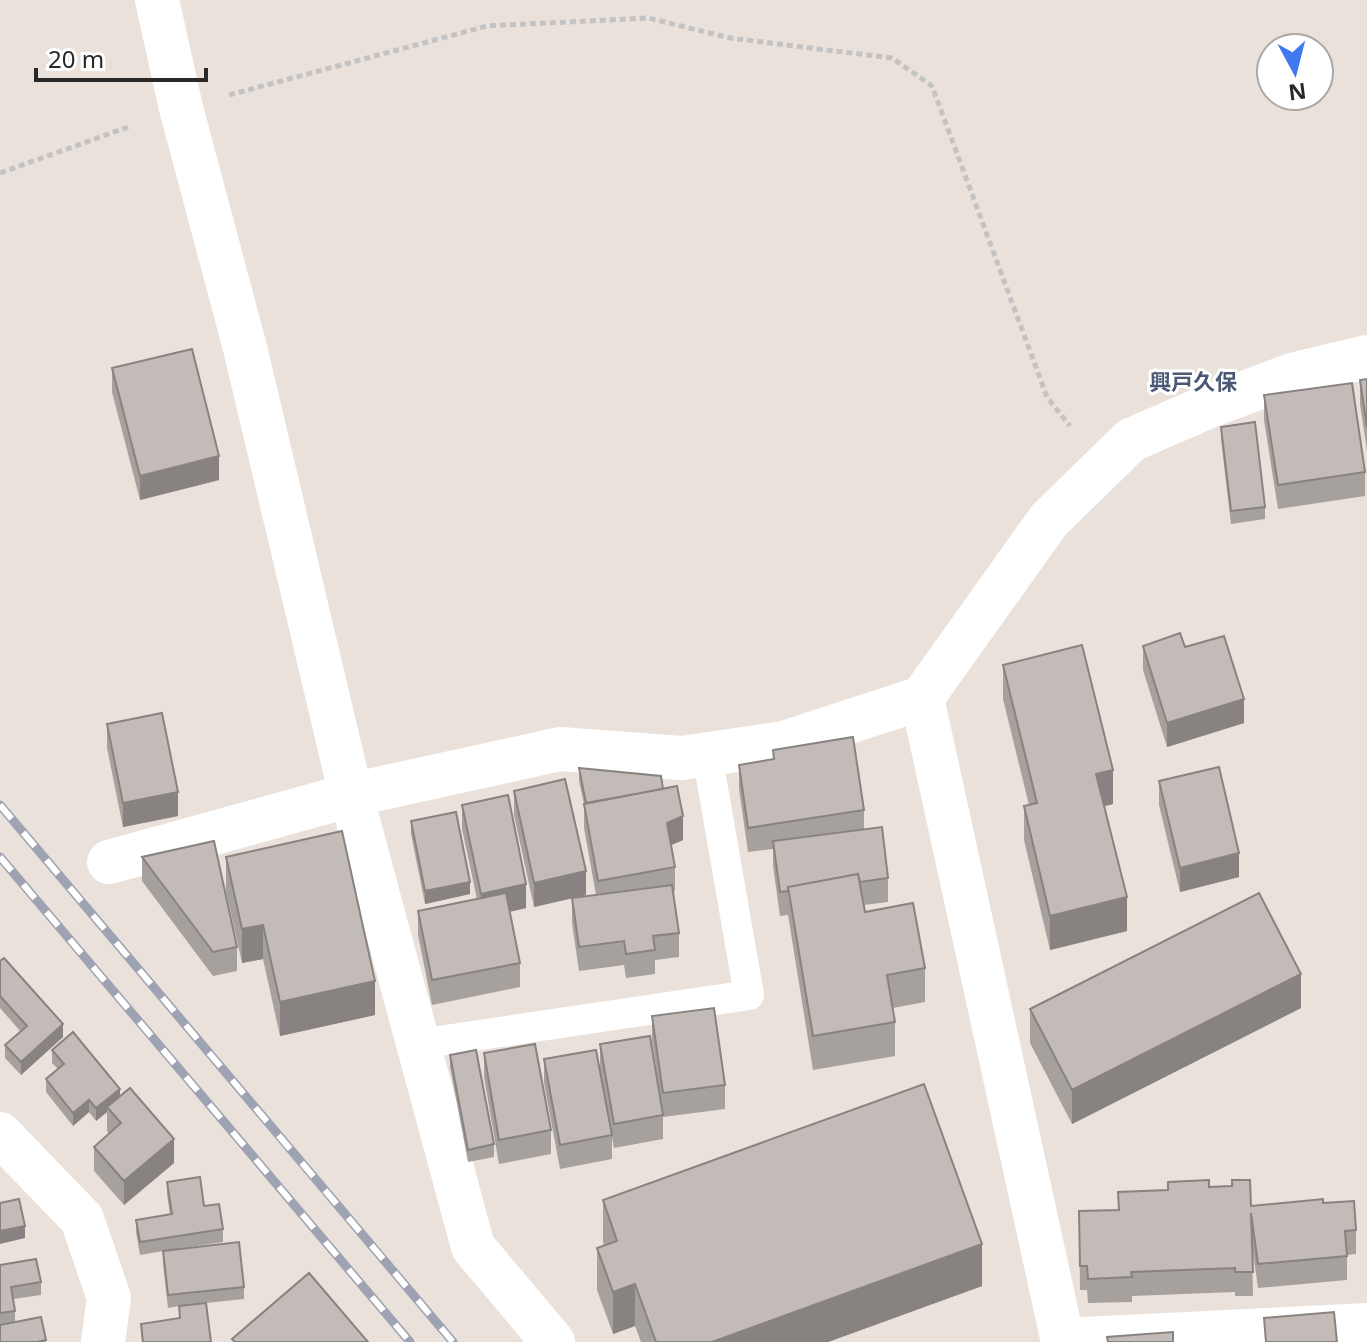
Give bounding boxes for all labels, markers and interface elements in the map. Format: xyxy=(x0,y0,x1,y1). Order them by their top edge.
scale bar xyxy=(36,32,206,82)
north arrow xyxy=(1255,32,1335,112)
text: 20 m xyxy=(48,42,104,75)
text: N xyxy=(1287,77,1308,109)
district label: 興戸久保 xyxy=(1149,366,1237,396)

